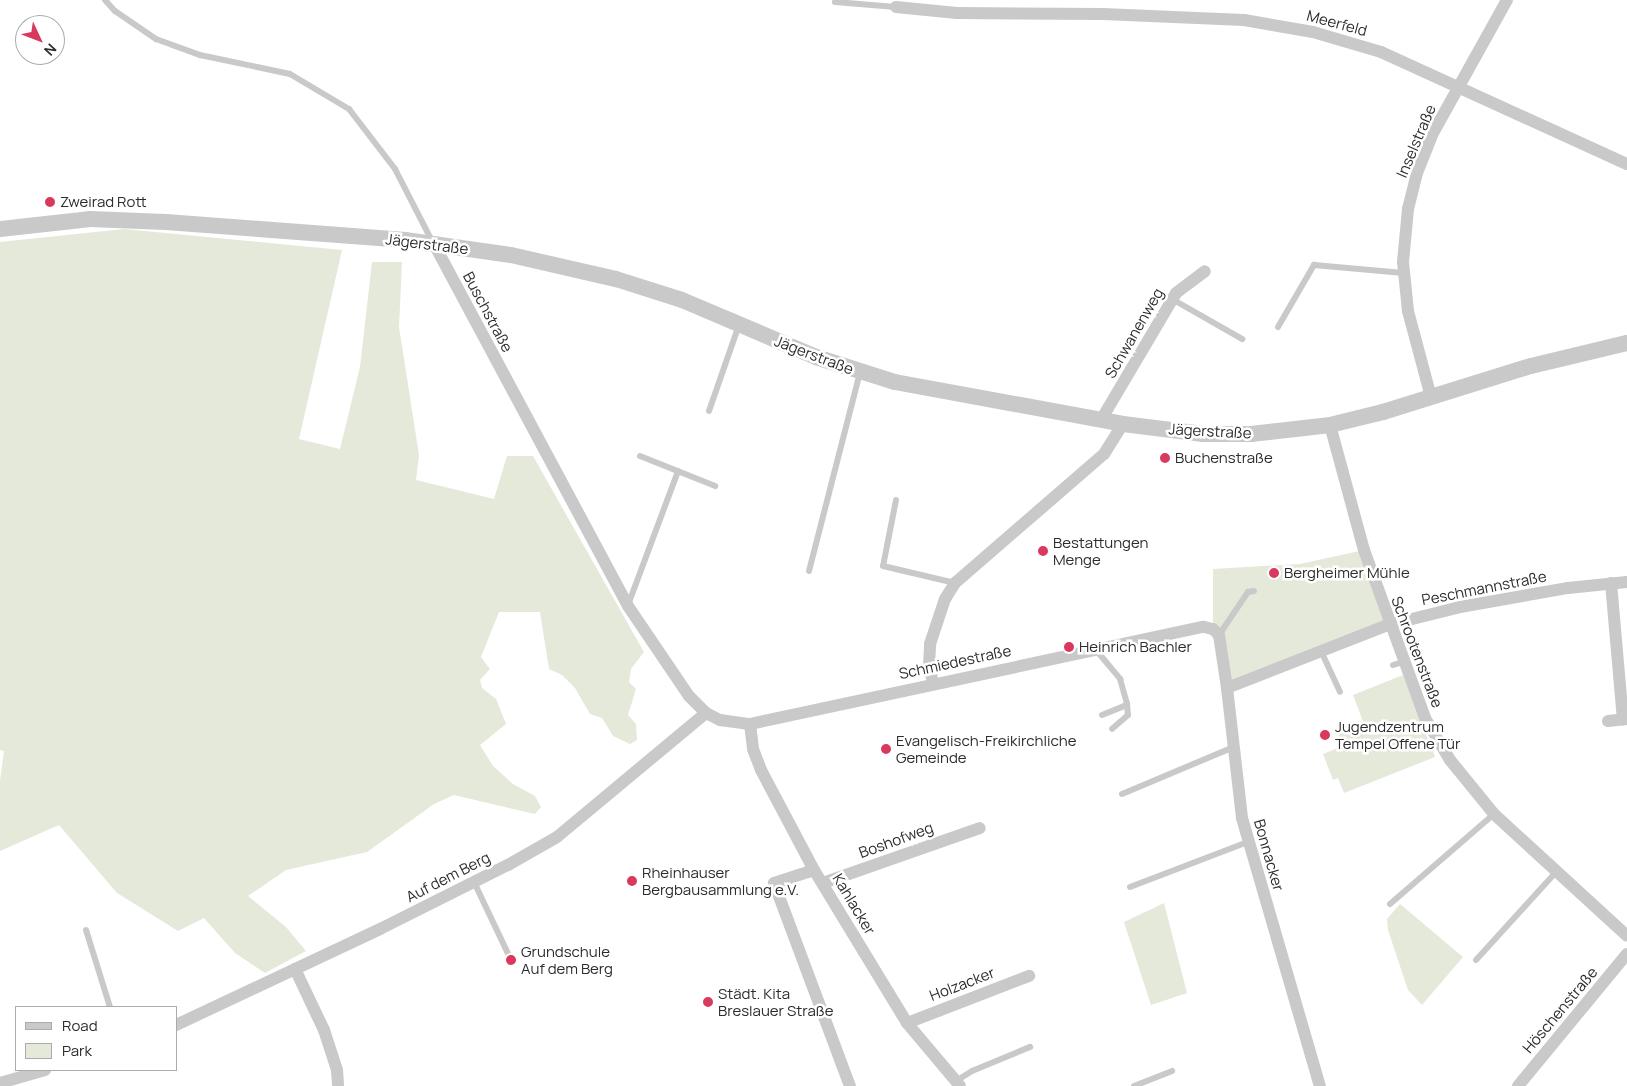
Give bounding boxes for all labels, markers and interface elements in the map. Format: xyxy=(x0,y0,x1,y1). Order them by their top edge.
street label: Meerfeld xyxy=(1305,6,1369,40)
north arrow xyxy=(15,15,65,65)
text: N xyxy=(40,40,61,60)
street label: Inselstraße xyxy=(1393,102,1439,180)
place label: Zweirad Rott xyxy=(60,193,147,211)
marker: Zweirad Rott xyxy=(44,196,56,208)
street label: Jägerstraße xyxy=(385,230,469,258)
street label: Buschstraße xyxy=(459,269,517,355)
street label: Schwanenweg xyxy=(1101,285,1167,381)
street label: Jägerstraße xyxy=(772,332,856,378)
street label: Jägerstraße xyxy=(1168,420,1252,442)
place label: Buchenstraße xyxy=(1175,449,1273,467)
marker: Buchenstraße xyxy=(1159,452,1171,464)
place label: Bestattungen Menge xyxy=(1053,533,1148,568)
marker: Bestattungen Menge xyxy=(1037,545,1049,557)
place label: Bergheimer Mühle xyxy=(1284,564,1410,582)
marker: Bergheimer Mühle xyxy=(1268,567,1280,579)
street label: Peschmannstraße xyxy=(1420,567,1548,609)
street label: Schrootenstraße xyxy=(1388,594,1446,710)
place label: Heinrich Bachler xyxy=(1079,638,1192,656)
street label: Schmiedestraße xyxy=(897,641,1013,683)
marker: Heinrich Bachler xyxy=(1063,641,1075,653)
place label: Jugendzentrum Tempel Offene Tür xyxy=(1335,717,1460,752)
marker: Jugendzentrum Tempel Offene Tür xyxy=(1319,729,1331,741)
place label: Evangelisch-Freikirchliche Gemeinde xyxy=(896,731,1076,766)
marker: Evangelisch-Freikirchliche Gemeinde xyxy=(880,743,892,755)
street label: Bonnacker xyxy=(1250,817,1288,893)
street label: Boshofweg xyxy=(856,818,936,862)
street label: Auf dem Berg xyxy=(403,848,493,906)
place label: Rheinhauser Bergbausammlung e.V. xyxy=(642,863,799,898)
street label: Kahlacker xyxy=(829,870,879,938)
marker: Rheinhauser Bergbausammlung e.V. xyxy=(626,875,638,887)
place label: Grundschule Auf dem Berg xyxy=(521,942,613,977)
marker: Grundschule Auf dem Berg xyxy=(505,954,517,966)
street label: Holzacker xyxy=(927,963,997,1005)
street label: Höschenstraße xyxy=(1519,963,1601,1057)
place label: Städt. Kita Breslauer Straße xyxy=(718,984,833,1019)
marker: Städt. Kita Breslauer Straße xyxy=(702,996,714,1008)
legend xyxy=(15,1006,178,1071)
text: Road xyxy=(62,1015,98,1036)
text: Park xyxy=(62,1040,92,1061)

